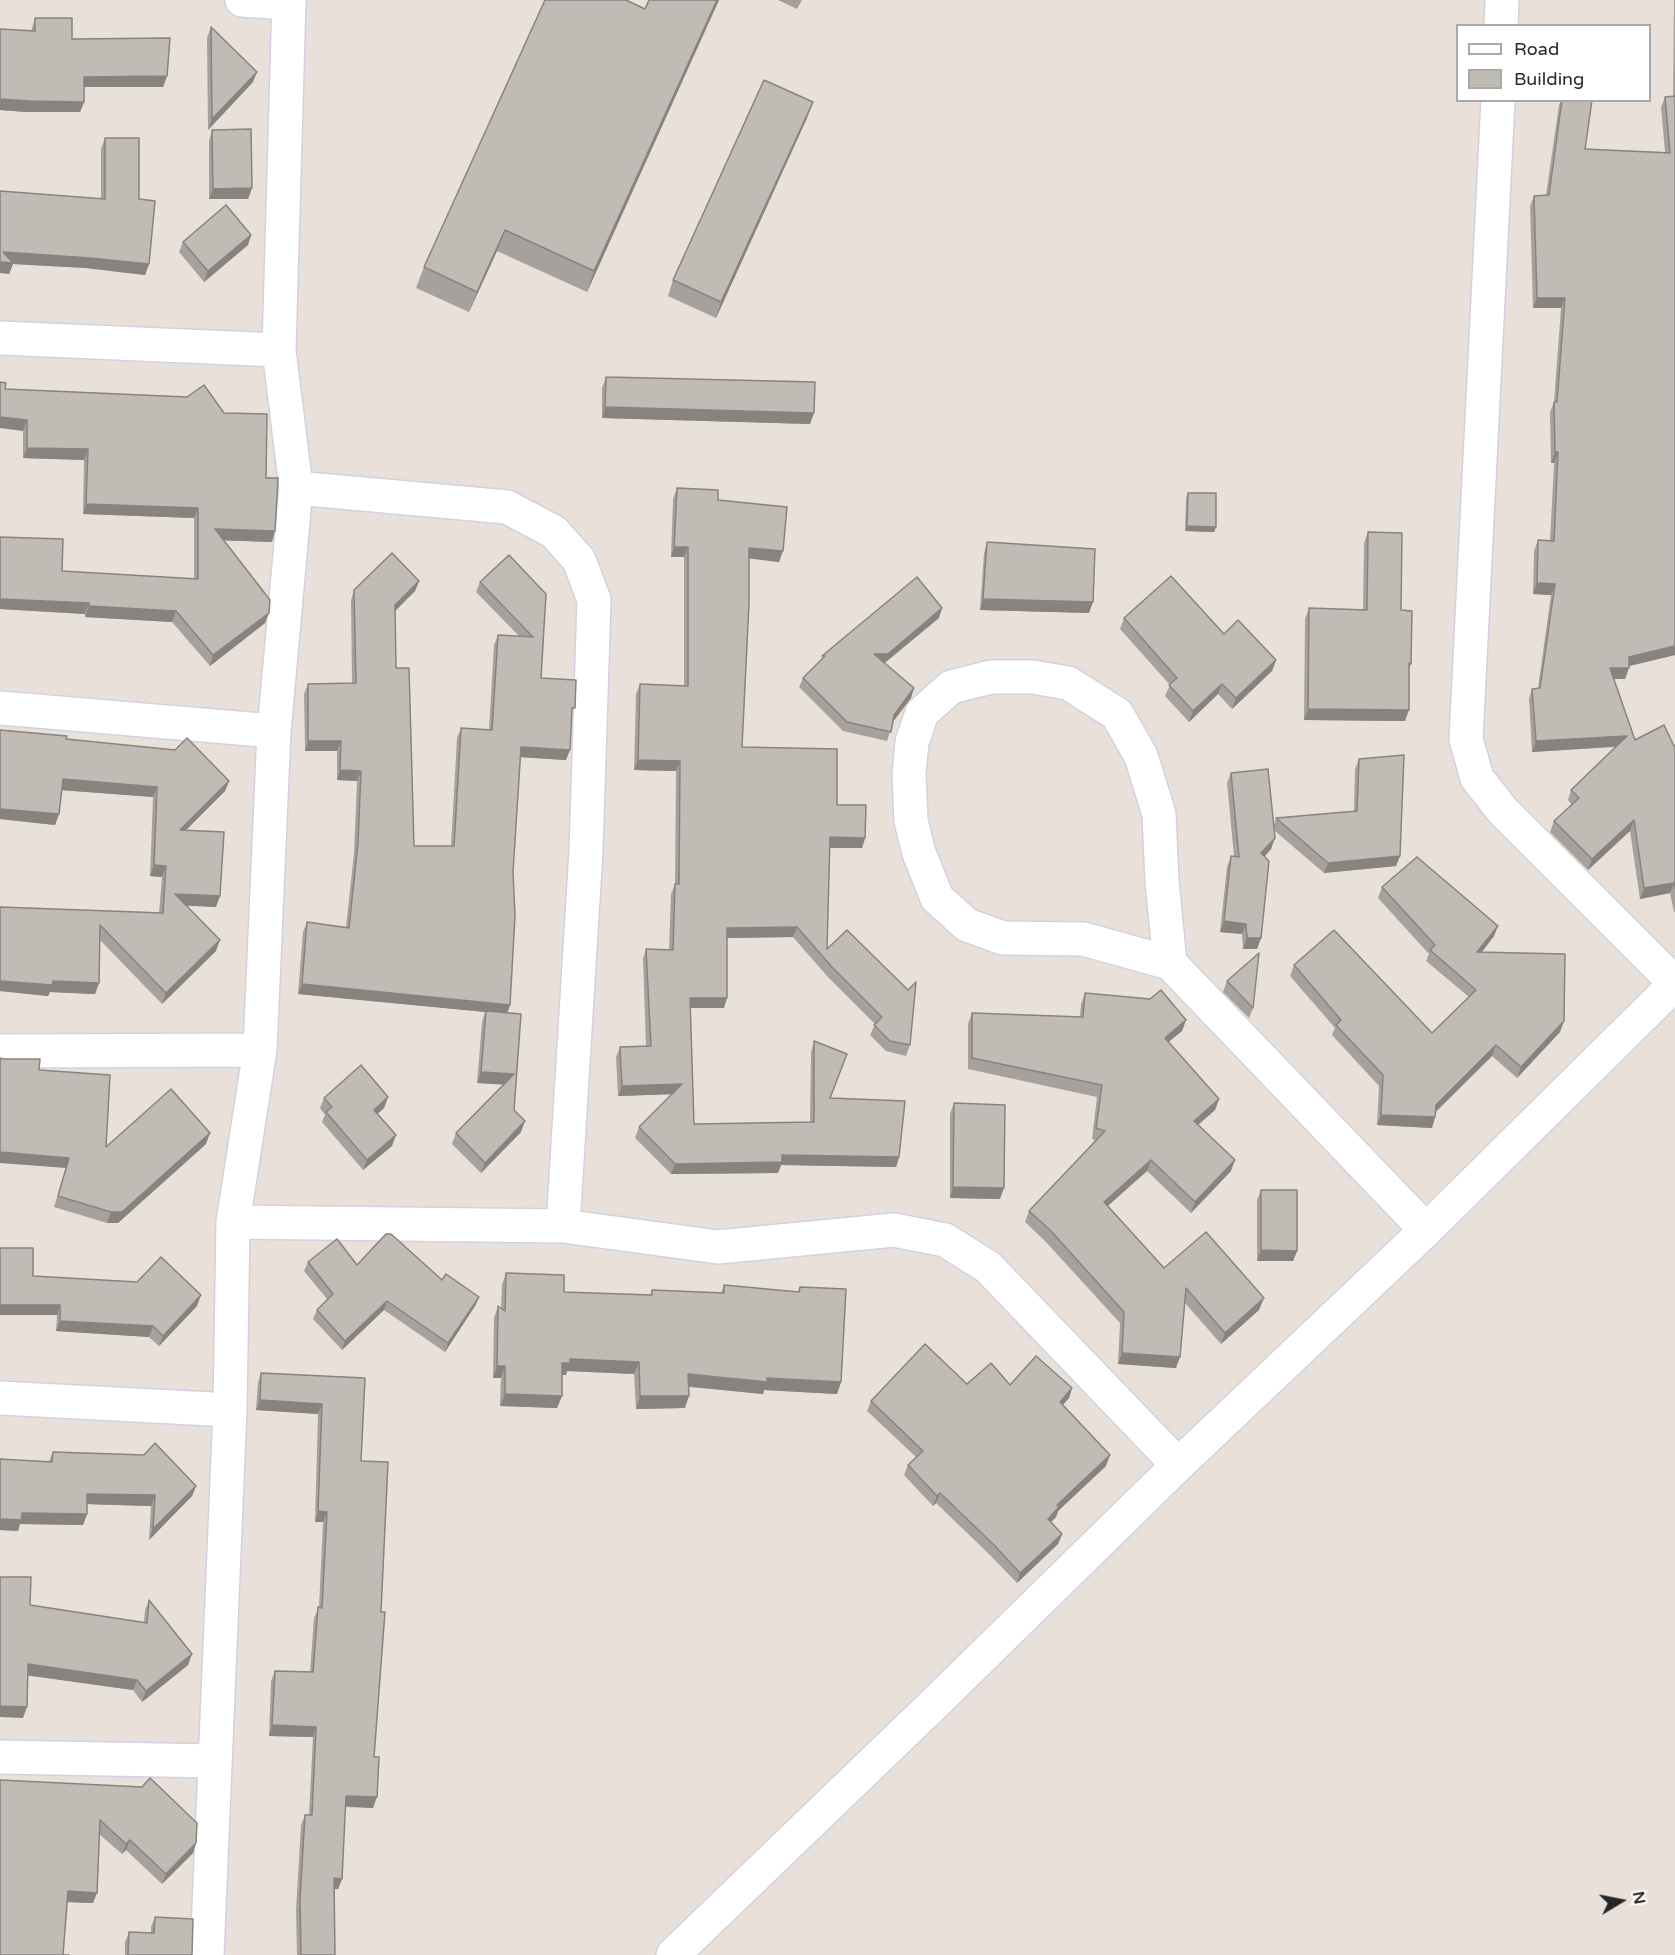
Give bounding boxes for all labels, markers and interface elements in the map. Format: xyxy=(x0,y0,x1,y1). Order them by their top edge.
legend xyxy=(1456,24,1651,102)
text: Road xyxy=(1514,38,1559,60)
text: Building xyxy=(1514,68,1584,90)
north arrow xyxy=(1591,1871,1651,1931)
text: N xyxy=(1628,1890,1650,1906)

